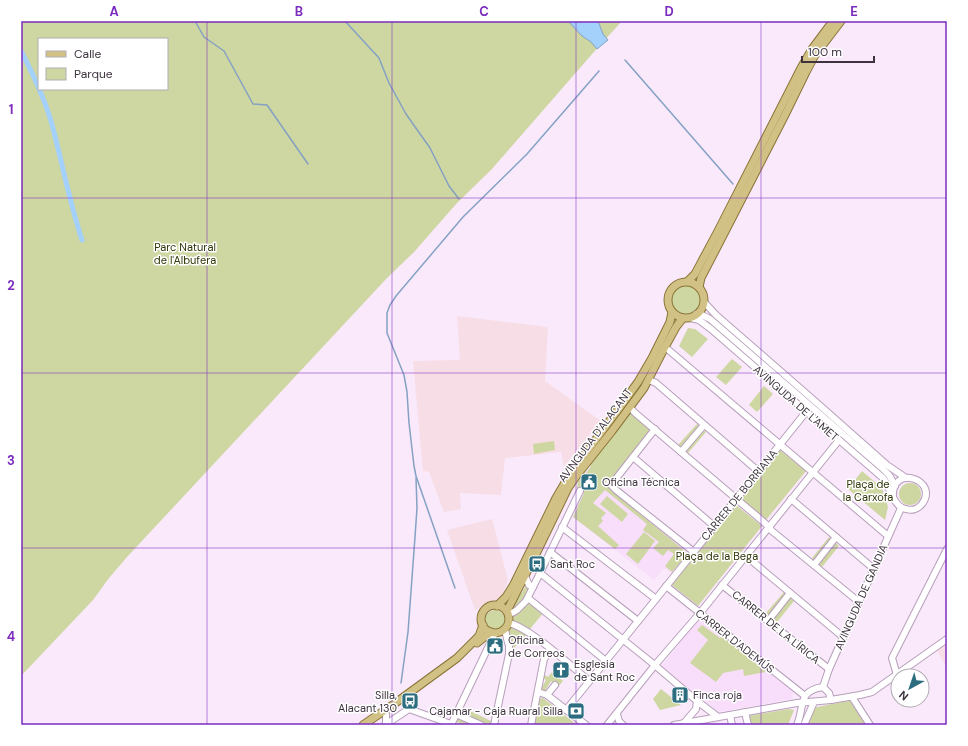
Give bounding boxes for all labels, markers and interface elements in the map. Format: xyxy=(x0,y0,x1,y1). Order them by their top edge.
text: A xyxy=(109,3,119,20)
text: B xyxy=(295,3,303,20)
text: C xyxy=(479,3,489,20)
text: D xyxy=(664,3,674,20)
text: E xyxy=(850,3,858,20)
legend xyxy=(38,38,168,90)
scale bar xyxy=(802,38,874,64)
text: 100 m xyxy=(808,44,842,60)
text: Calle xyxy=(74,46,101,62)
text: Parque xyxy=(74,66,113,82)
text: 1 xyxy=(9,101,13,118)
park label: Parc Natural de l'Albufera xyxy=(154,240,216,267)
text: 2 xyxy=(7,277,15,294)
street label: AVINGUDA DE L'AMET xyxy=(750,362,842,444)
street label: AVINGUDA D'ALACANT xyxy=(555,385,635,485)
street label: CARRER DE BORRIANA xyxy=(698,447,780,543)
text: 3 xyxy=(7,452,15,469)
public building icon: Oficina Técnica xyxy=(579,472,599,492)
place label: Oficina Técnica xyxy=(602,475,680,489)
park label: Plaça de la Carxofa xyxy=(843,477,893,504)
street label: AVINGUDA DE GANDIA xyxy=(831,542,891,652)
park label: Plaça de la Bega xyxy=(676,549,758,563)
bus stop icon: Sant Roc xyxy=(527,554,547,574)
place label: Sant Roc xyxy=(550,557,595,571)
street label: CARRER DE LA LÍRICA xyxy=(729,587,823,667)
street label: CARRER D'ADEMÚS xyxy=(693,606,777,676)
text: 4 xyxy=(7,628,15,645)
place label: Oficina de Correos xyxy=(508,633,565,660)
public building icon: Oficina de Correos xyxy=(485,636,505,656)
place label: Esglesia de Sant Roc xyxy=(574,657,635,684)
church icon: Esglesia de Sant Roc xyxy=(551,660,571,680)
north arrow xyxy=(890,668,930,708)
building icon: Finca roja xyxy=(670,685,690,705)
place label: Silla, Alacant 130 xyxy=(338,688,397,715)
place label: Finca roja xyxy=(693,688,742,702)
text: N xyxy=(896,688,911,704)
bus stop icon: Silla, Alacant 130 xyxy=(400,691,420,711)
bank icon: Cajamar - Caja Ruaral Silla xyxy=(566,701,586,721)
place label: Cajamar - Caja Ruaral Silla xyxy=(429,704,563,718)

